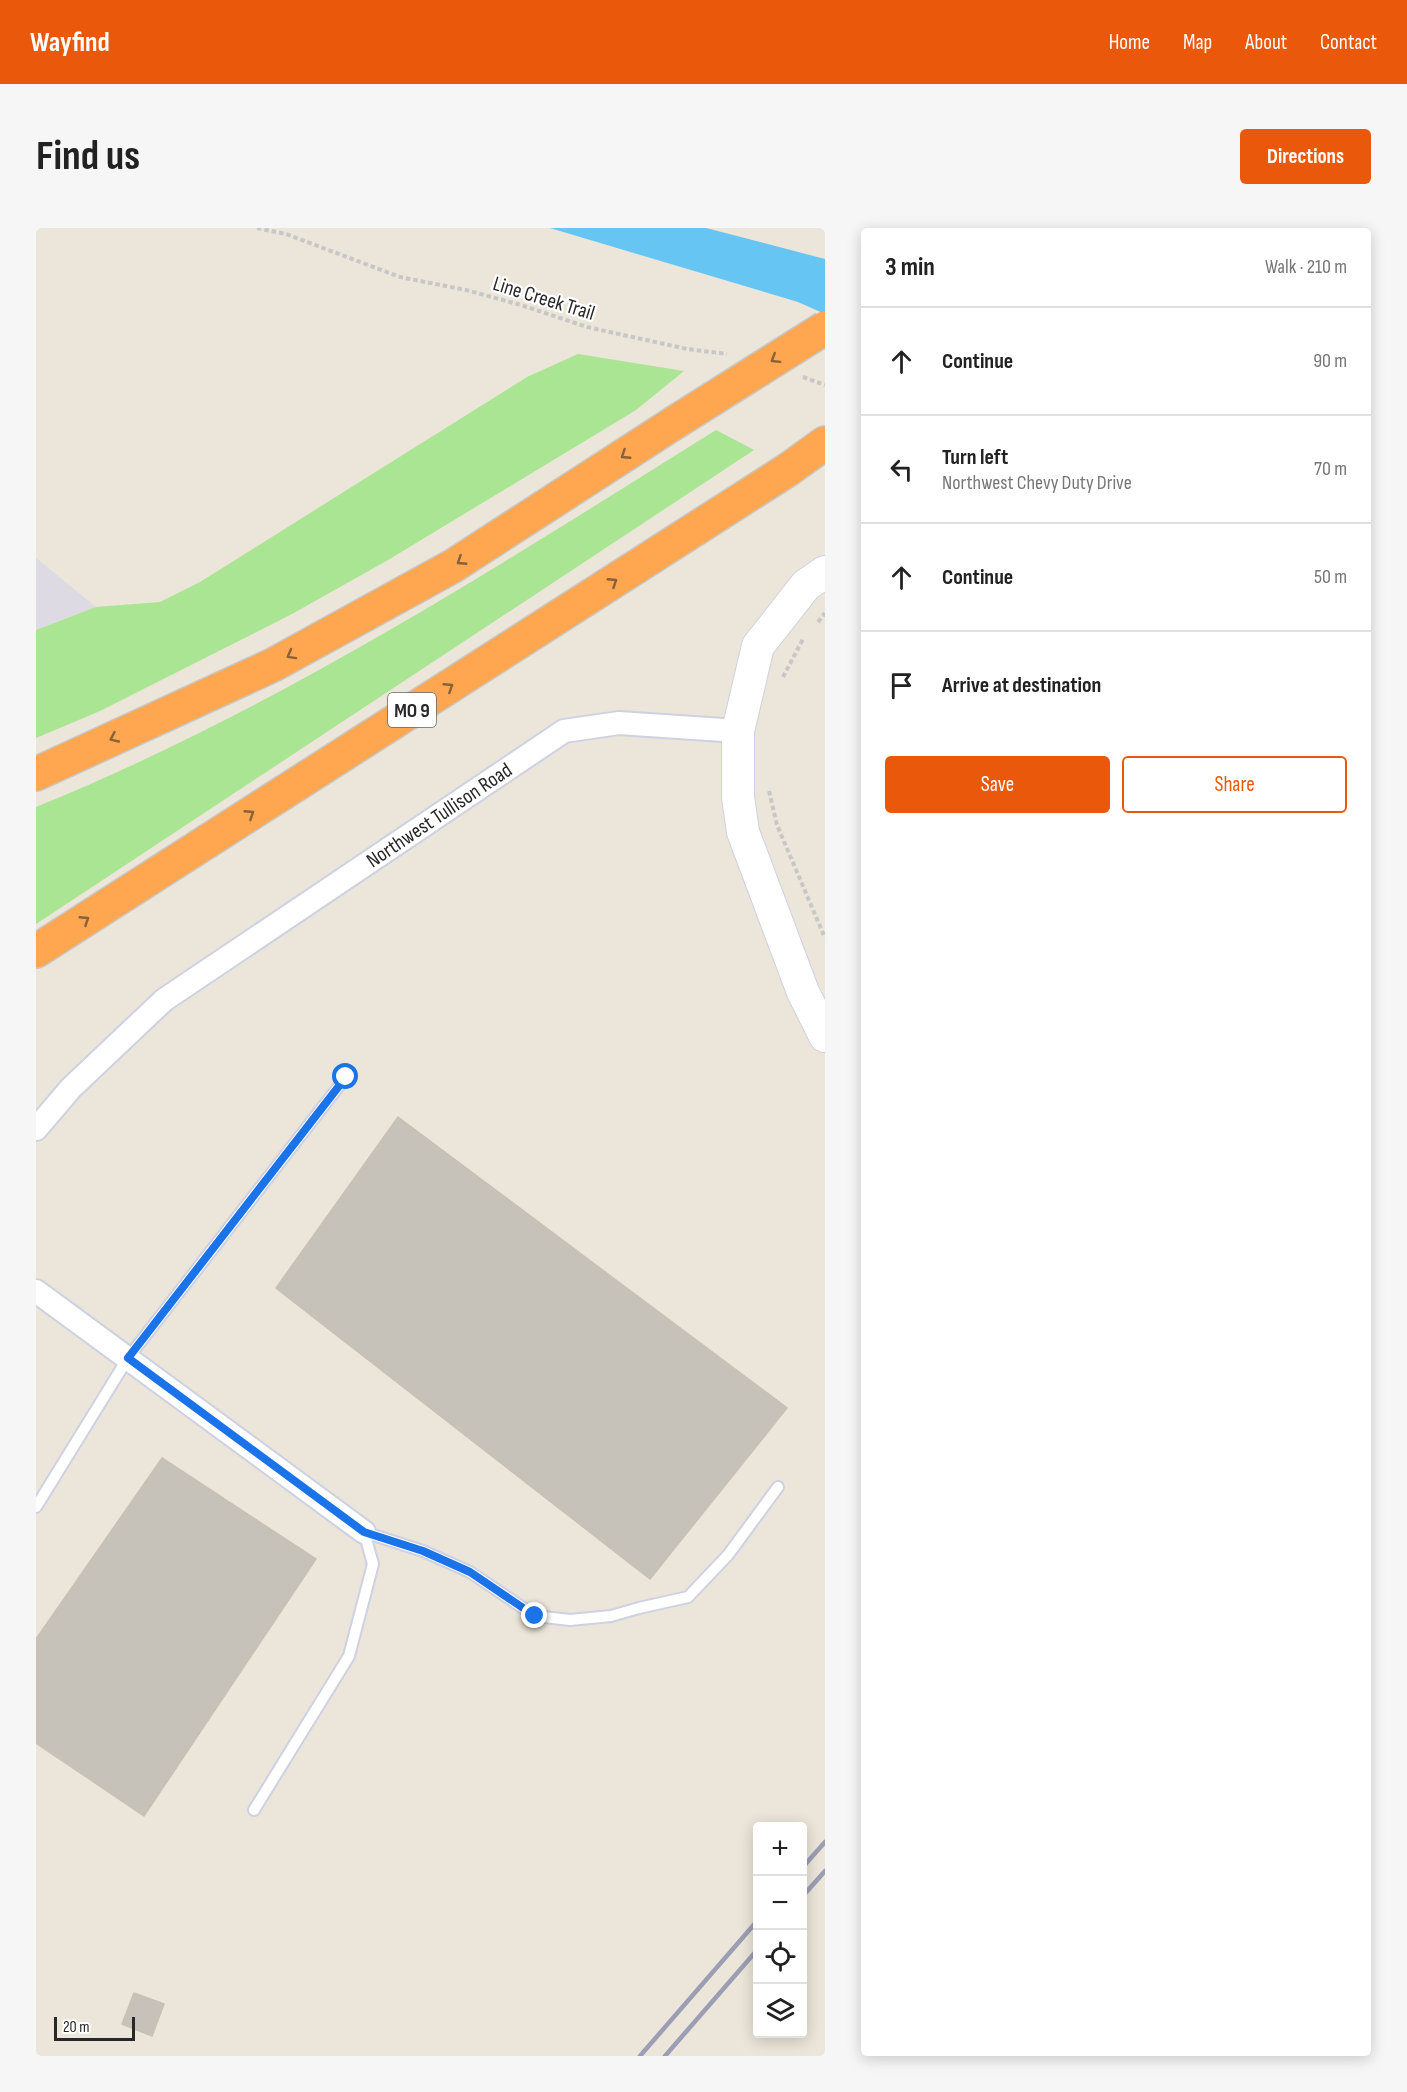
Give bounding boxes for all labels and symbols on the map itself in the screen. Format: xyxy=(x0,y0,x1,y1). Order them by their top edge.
street label: Line Creek Trail xyxy=(490,271,598,326)
one-way arrow xyxy=(771,351,782,362)
one-way arrow xyxy=(621,447,631,459)
one-way arrow xyxy=(457,553,467,565)
one-way arrow xyxy=(607,578,618,589)
one-way arrow xyxy=(287,648,297,659)
one-way arrow xyxy=(443,682,453,694)
road number: MO 9 xyxy=(388,693,436,727)
one-way arrow xyxy=(110,731,121,743)
street label: Northwest Tullison Road xyxy=(362,758,517,873)
one-way arrow xyxy=(243,811,254,822)
one-way arrow xyxy=(79,915,89,927)
route start xyxy=(332,1063,358,1089)
route end xyxy=(521,1602,547,1628)
scale bar xyxy=(54,2014,135,2042)

